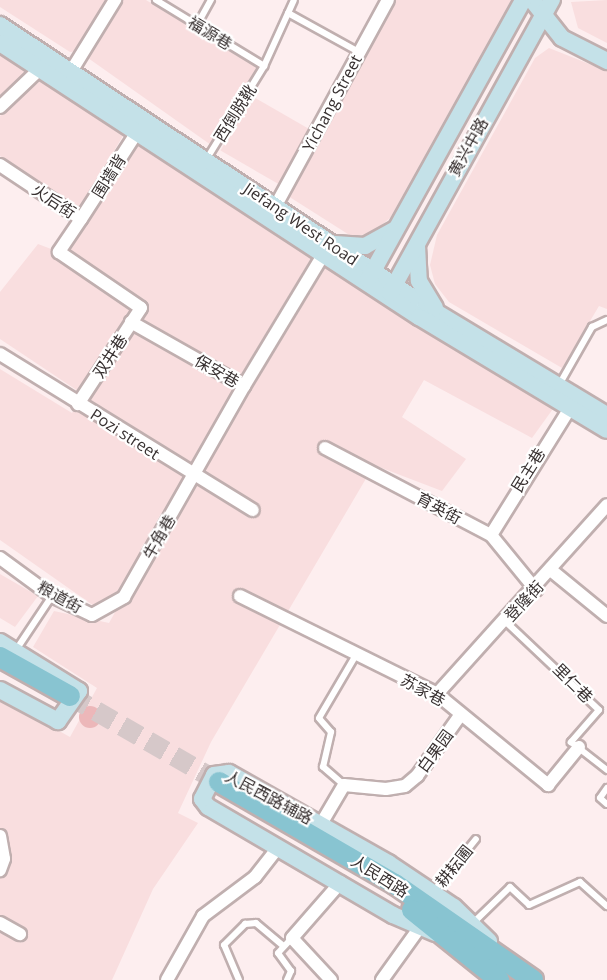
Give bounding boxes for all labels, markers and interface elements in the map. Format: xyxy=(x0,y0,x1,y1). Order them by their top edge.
street label: 福源巷 xyxy=(184,12,236,54)
street label: Yichang Street xyxy=(298,51,366,155)
street label: 西倒脱靴 xyxy=(210,81,260,145)
street label: 黄兴中路 xyxy=(444,114,492,180)
street label: 围墙背 xyxy=(88,151,130,201)
street label: Jiefang West Road xyxy=(240,179,362,269)
street label: 火后街 xyxy=(29,180,79,222)
street label: 双井巷 xyxy=(89,331,131,381)
street label: 保安巷 xyxy=(191,351,243,391)
street label: Pozi street xyxy=(87,405,163,463)
street label: 民主巷 xyxy=(507,445,549,495)
street label: 育英街 xyxy=(413,488,465,528)
street label: 牛角巷 xyxy=(139,511,179,563)
street label: 粮道街 xyxy=(34,577,86,617)
street label: 登隆街 xyxy=(501,577,547,625)
street label: 里仁巷 xyxy=(549,659,597,707)
street label: 苏家巷 xyxy=(397,670,449,710)
street label: 白果园 xyxy=(413,726,457,776)
street label: 人民西路辅路 xyxy=(222,766,316,828)
street label: 耕耘圃 xyxy=(431,841,477,891)
street label: 人民西路 xyxy=(348,851,412,901)

